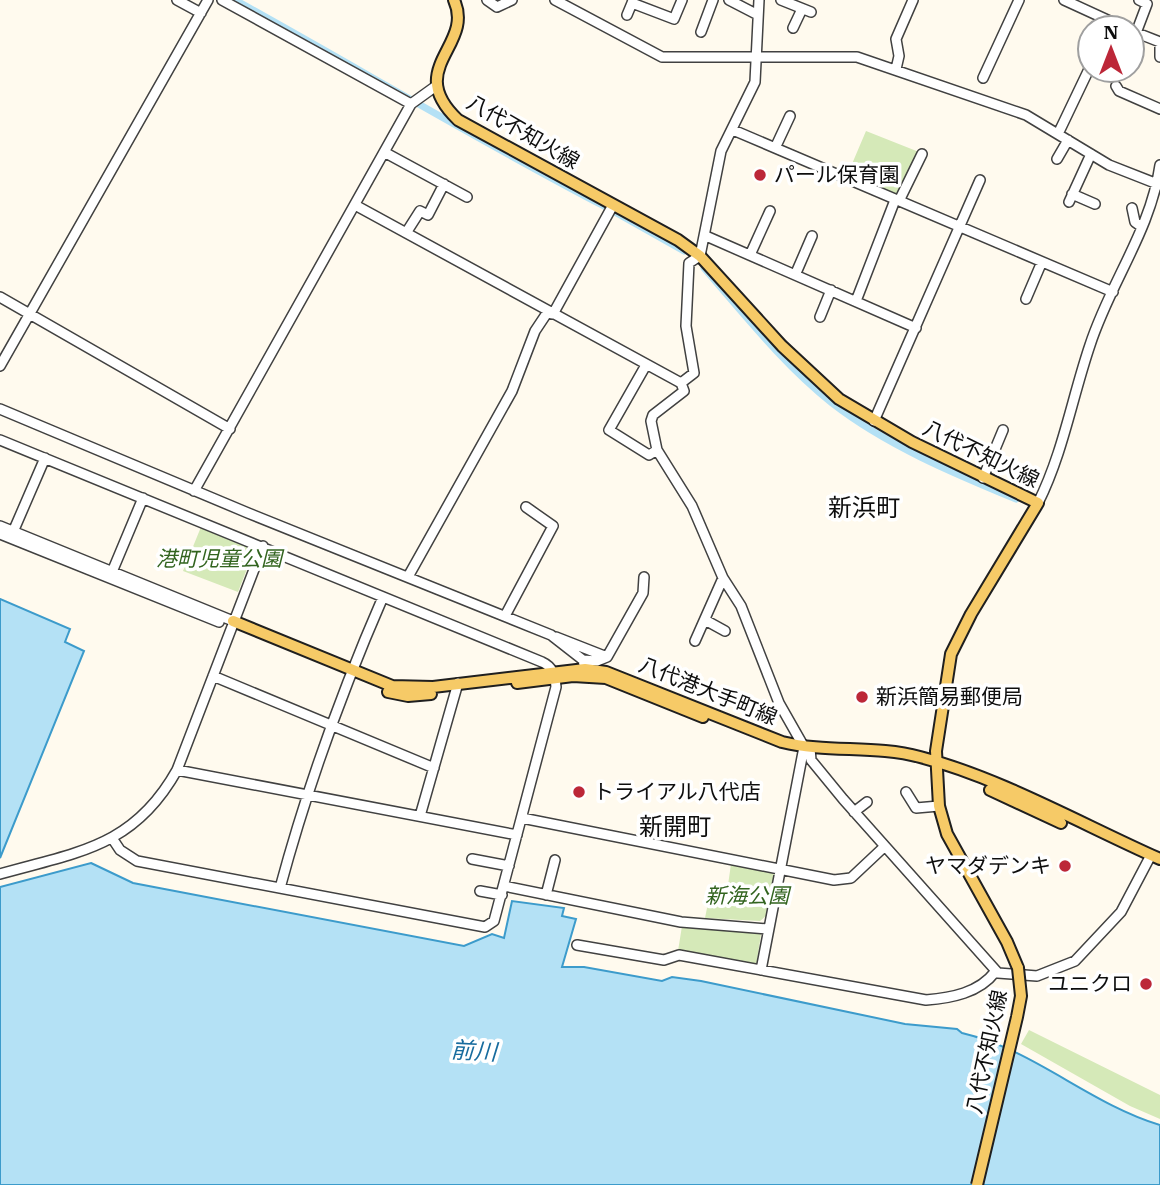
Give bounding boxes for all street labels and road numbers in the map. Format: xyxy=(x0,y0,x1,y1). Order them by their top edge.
street label: 八代不知火線 xyxy=(462,88,585,175)
street label: 八代不知火線 xyxy=(919,413,1044,493)
street label: 八代港大手町線 xyxy=(635,650,782,731)
street label: 八代不知火線 xyxy=(959,987,1013,1116)

